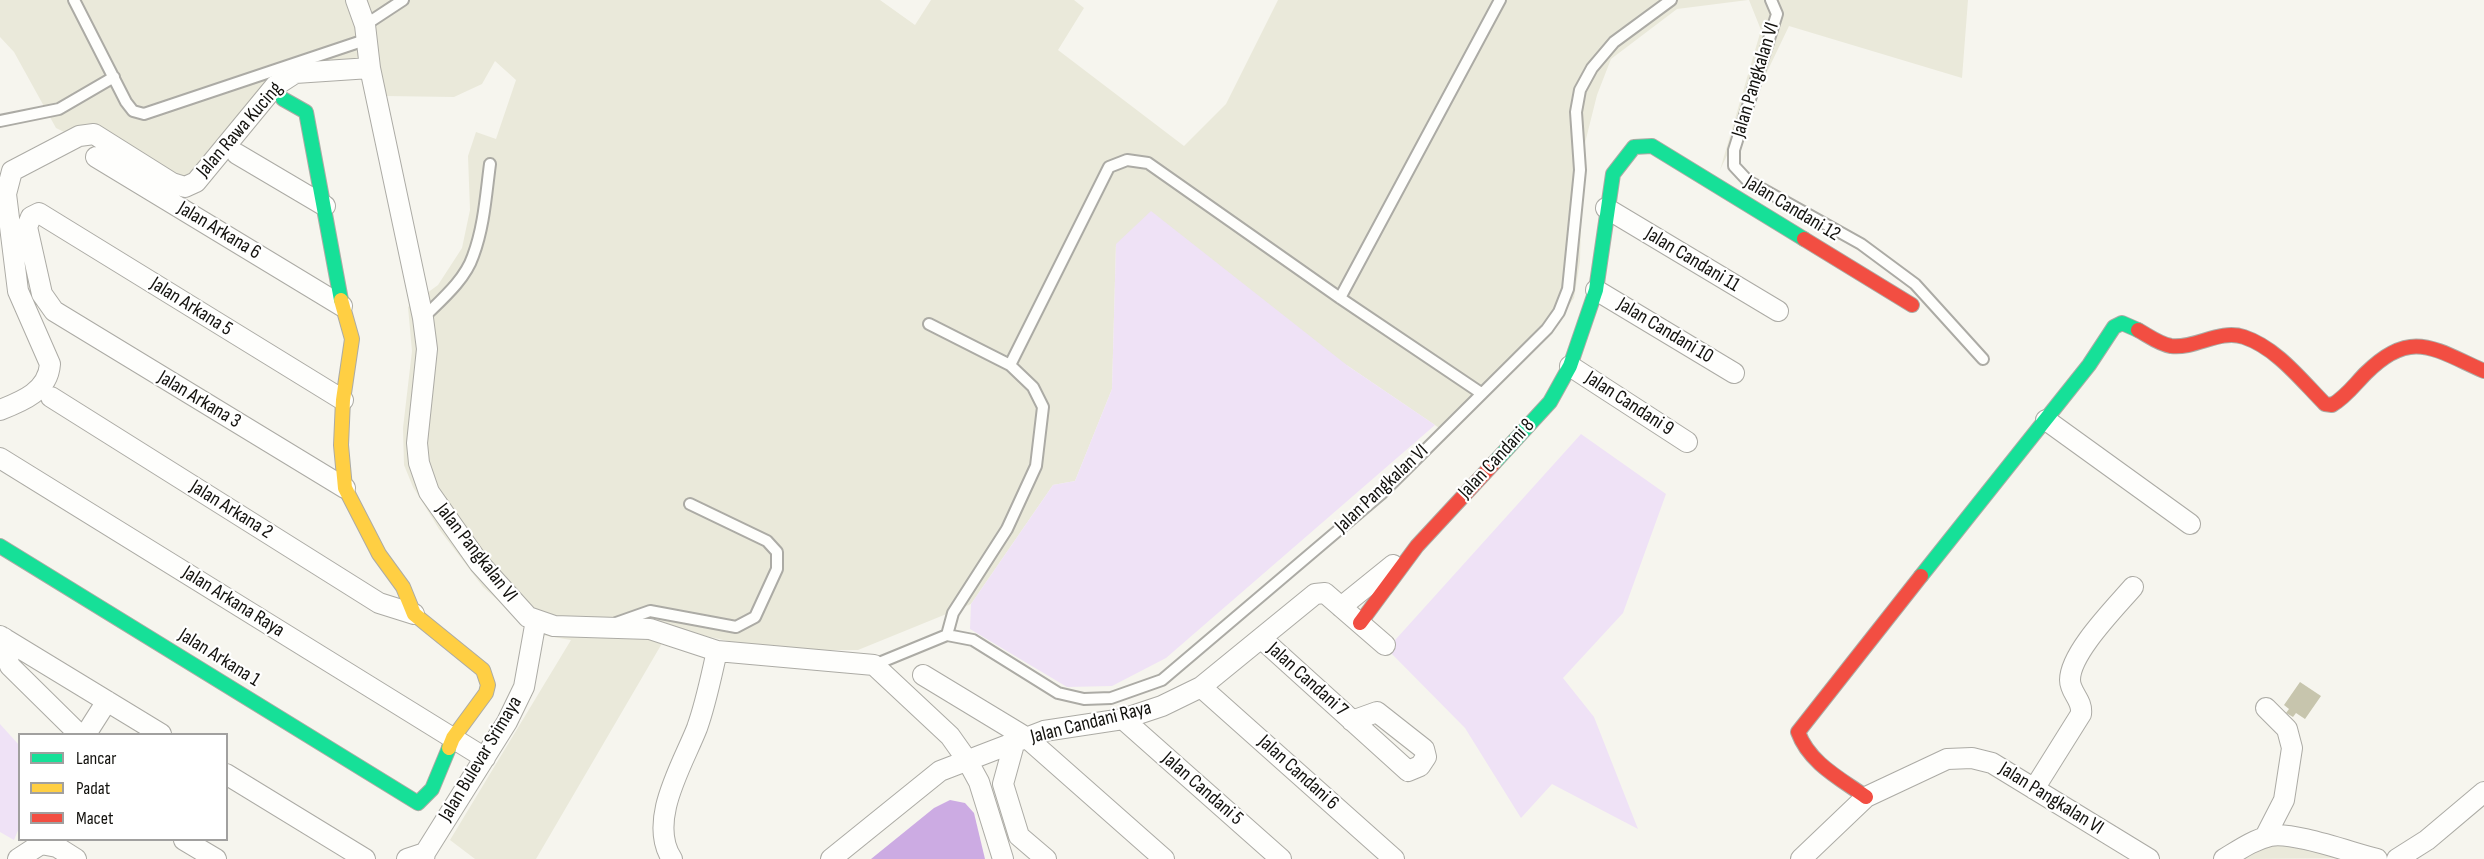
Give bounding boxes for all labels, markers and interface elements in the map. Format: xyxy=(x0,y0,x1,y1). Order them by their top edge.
street label: Jalan Pangkalan VI xyxy=(1727,20,1785,140)
street label: Jalan Rawa Kucing xyxy=(192,77,288,183)
street label: Jalan Candani 12 xyxy=(1740,171,1844,247)
street label: Jalan Arkana 6 xyxy=(173,197,265,265)
street label: Jalan Candani 11 xyxy=(1640,222,1744,298)
street label: Jalan Arkana 5 xyxy=(145,272,237,342)
street label: Jalan Candani 10 xyxy=(1613,293,1717,369)
street label: Jalan Arkana 3 xyxy=(153,366,245,434)
street label: Jalan Candani 9 xyxy=(1580,366,1678,442)
street label: Jalan Candani 8 xyxy=(1454,414,1540,504)
street label: Jalan Pangkalan VI xyxy=(1330,440,1434,538)
street label: Jalan Arkana 2 xyxy=(185,475,277,545)
street label: Jalan Pangkalan VI xyxy=(430,499,522,607)
street label: Jalan Arkana Raya xyxy=(177,561,289,643)
street label: Jalan Arkana 1 xyxy=(174,624,264,692)
street label: Jalan Candani 7 xyxy=(1262,638,1352,722)
street label: Jalan Bulevar Srimaya xyxy=(434,692,528,826)
street label: Jalan Candani Raya xyxy=(1028,696,1154,750)
street label: Jalan Candani 6 xyxy=(1253,730,1343,816)
legend xyxy=(18,733,228,841)
street label: Jalan Candani 5 xyxy=(1156,747,1248,831)
text: Lancar xyxy=(76,748,116,769)
street label: Jalan Pangkalan VI xyxy=(1994,757,2108,841)
text: Padat xyxy=(76,778,110,799)
text: Macet xyxy=(76,808,113,829)

